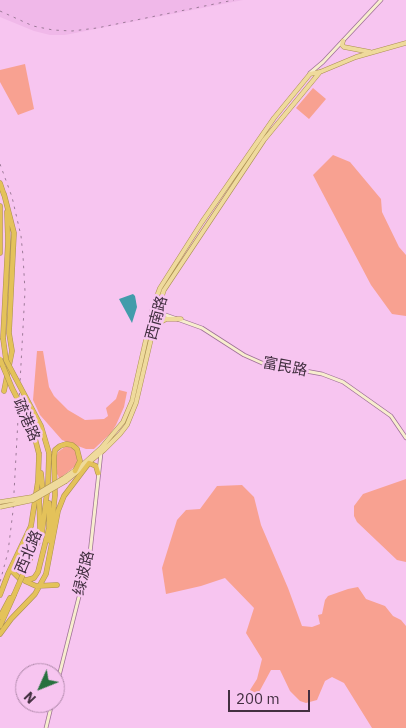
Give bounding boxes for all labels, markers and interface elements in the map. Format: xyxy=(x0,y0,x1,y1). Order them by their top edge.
street label: 西南路 xyxy=(142,294,172,342)
street label: 富民路 xyxy=(261,354,309,380)
street label: 疏港路 xyxy=(9,396,43,444)
street label: 西北路 xyxy=(12,528,46,576)
street label: 绿波路 xyxy=(70,549,98,597)
north arrow xyxy=(15,663,65,713)
scale bar xyxy=(231,680,314,712)
text: N xyxy=(20,688,40,708)
text: 200 m xyxy=(236,689,280,708)

